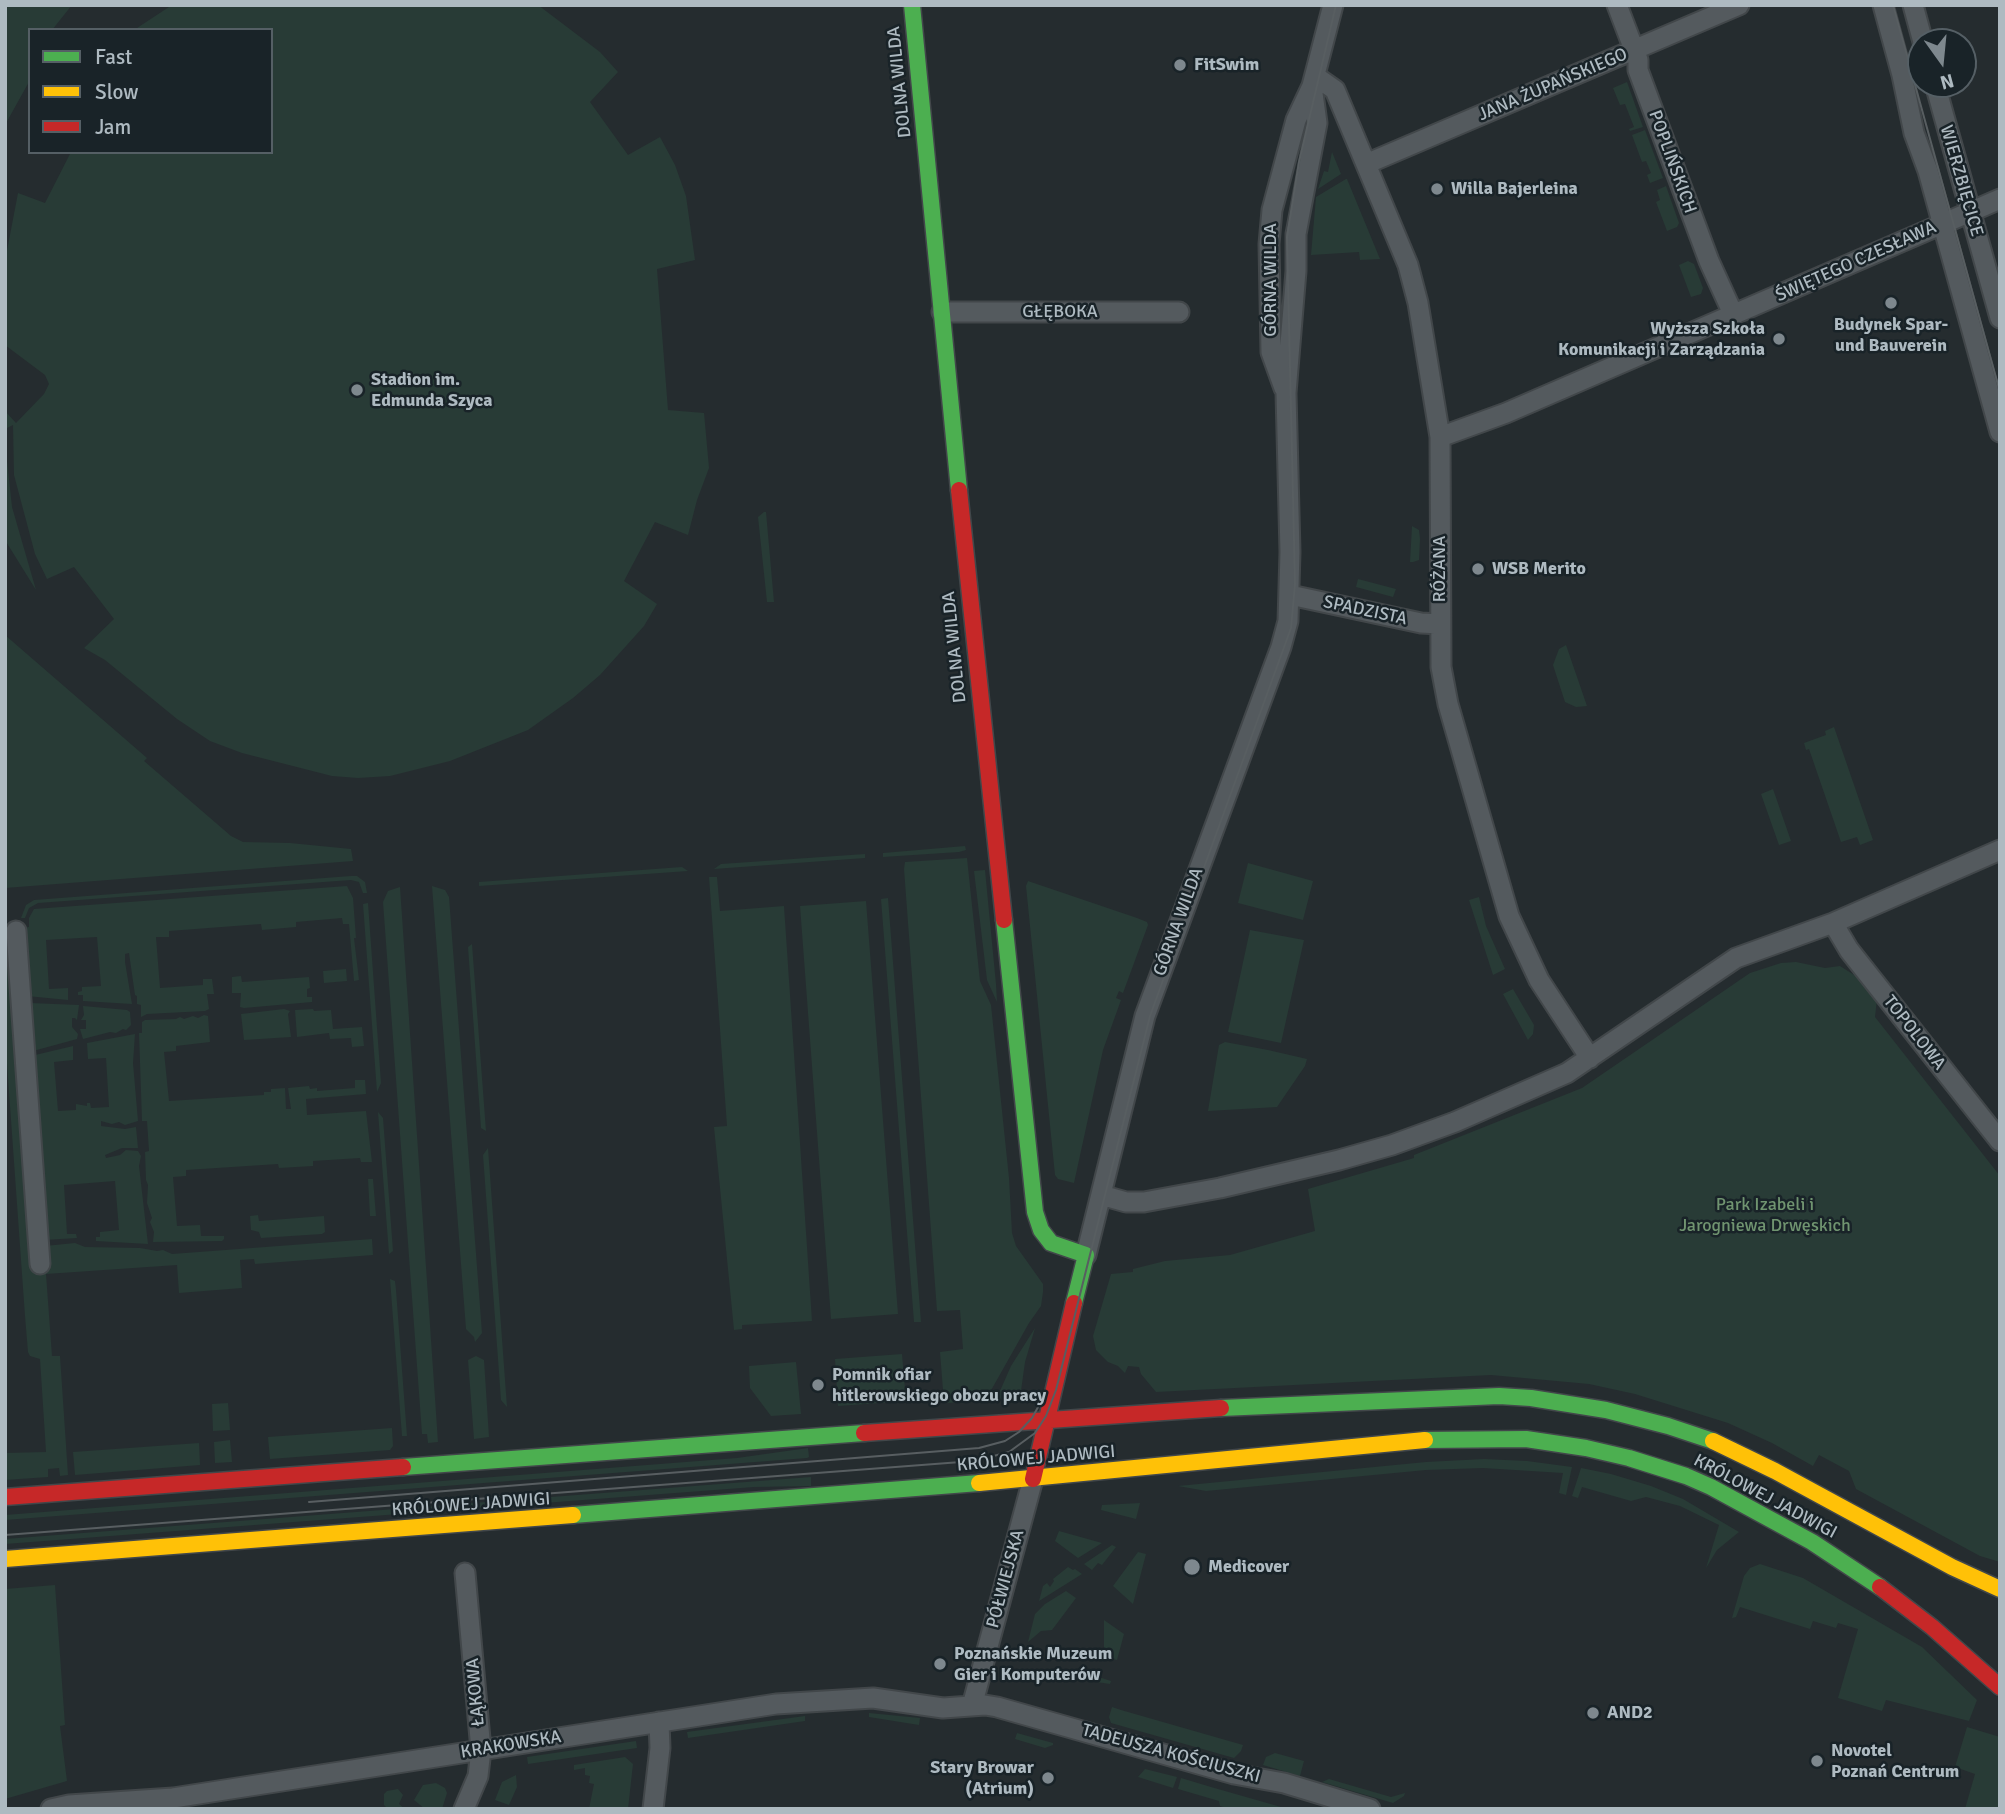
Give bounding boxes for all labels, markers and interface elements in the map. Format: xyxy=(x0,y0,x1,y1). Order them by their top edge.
street label: DOLNA WILDA xyxy=(883,25,917,139)
legend xyxy=(28,28,273,154)
north arrow xyxy=(1907,28,1977,98)
text: Fast xyxy=(95,44,132,70)
street label: JANA ŻUPAŃSKIEGO xyxy=(1475,44,1631,126)
place label: FitSwim xyxy=(1194,54,1259,76)
marker: FitSwim xyxy=(1172,57,1188,73)
text: N xyxy=(1937,68,1956,95)
text: Slow xyxy=(95,79,139,105)
street label: POPLIŃSKICH xyxy=(1643,108,1701,216)
text: Jam xyxy=(95,114,131,140)
street label: WIERZBIĘCICE xyxy=(1935,123,1987,239)
place label: Willa Bajerleina xyxy=(1451,178,1578,200)
marker: Willa Bajerleina xyxy=(1429,181,1445,197)
street label: ŚWIĘTEGO CZESŁAWA xyxy=(1772,217,1940,307)
street label: GÓRNA WILDA xyxy=(1260,223,1282,337)
marker: Budynek Spar- und Bauverein xyxy=(1883,295,1899,311)
street label: GŁĘBOKA xyxy=(1022,301,1098,323)
place label: Budynek Spar- und Bauverein xyxy=(1834,314,1948,356)
place label: Wyższa Szkoła Komunikacji i Zarządzania xyxy=(1558,318,1765,360)
marker: Wyższa Szkoła Komunikacji i Zarządzania xyxy=(1771,331,1787,347)
place label: Stadion im. Edmunda Szyca xyxy=(371,369,493,412)
marker: Stadion im. Edmunda Szyca xyxy=(349,382,365,398)
street label: RÓŻANA xyxy=(1429,536,1451,602)
place label: WSB Merito xyxy=(1492,558,1586,580)
marker: WSB Merito xyxy=(1470,561,1486,577)
street label: DOLNA WILDA xyxy=(938,590,972,704)
street label: SPADZISTA xyxy=(1321,592,1409,630)
street label: GÓRNA WILDA xyxy=(1149,865,1209,979)
street label: TOPOLOWA xyxy=(1878,991,1950,1075)
park label: Park Izabeli i Jarogniewa Drwęskich xyxy=(1679,1194,1851,1236)
place label: Pomnik ofiar hitlerowskiego obozu pracy xyxy=(832,1364,1046,1406)
marker: Pomnik ofiar hitlerowskiego obozu pracy xyxy=(810,1377,826,1393)
street label: KRÓLOWEJ JADWIGI xyxy=(956,1441,1116,1477)
street label: KRÓLOWEJ JADWIGI xyxy=(1690,1450,1840,1544)
street label: KRÓLOWEJ JADWIGI xyxy=(391,1489,551,1521)
street label: PÓŁWIEJSKA xyxy=(982,1527,1030,1631)
place label: Medicover xyxy=(1208,1556,1289,1578)
marker: Medicover xyxy=(1182,1557,1202,1577)
place label: Poznańskie Muzeum Gier i Komputerów xyxy=(954,1643,1112,1686)
marker: Poznańskie Muzeum Gier i Komputerów xyxy=(932,1656,948,1672)
street label: ŁĄKOWA xyxy=(462,1657,490,1727)
place label: AND2 xyxy=(1607,1702,1653,1724)
marker: AND2 xyxy=(1585,1705,1601,1721)
street label: TADEUSZA KOŚCIUSZKI xyxy=(1079,1720,1263,1788)
street label: KRAKOWSKA xyxy=(459,1726,563,1764)
place label: Novotel Poznań Centrum xyxy=(1831,1740,1959,1782)
marker: Novotel Poznań Centrum xyxy=(1809,1753,1825,1769)
place label: Stary Browar (Atrium) xyxy=(930,1757,1034,1800)
marker: Stary Browar (Atrium) xyxy=(1040,1770,1056,1786)

